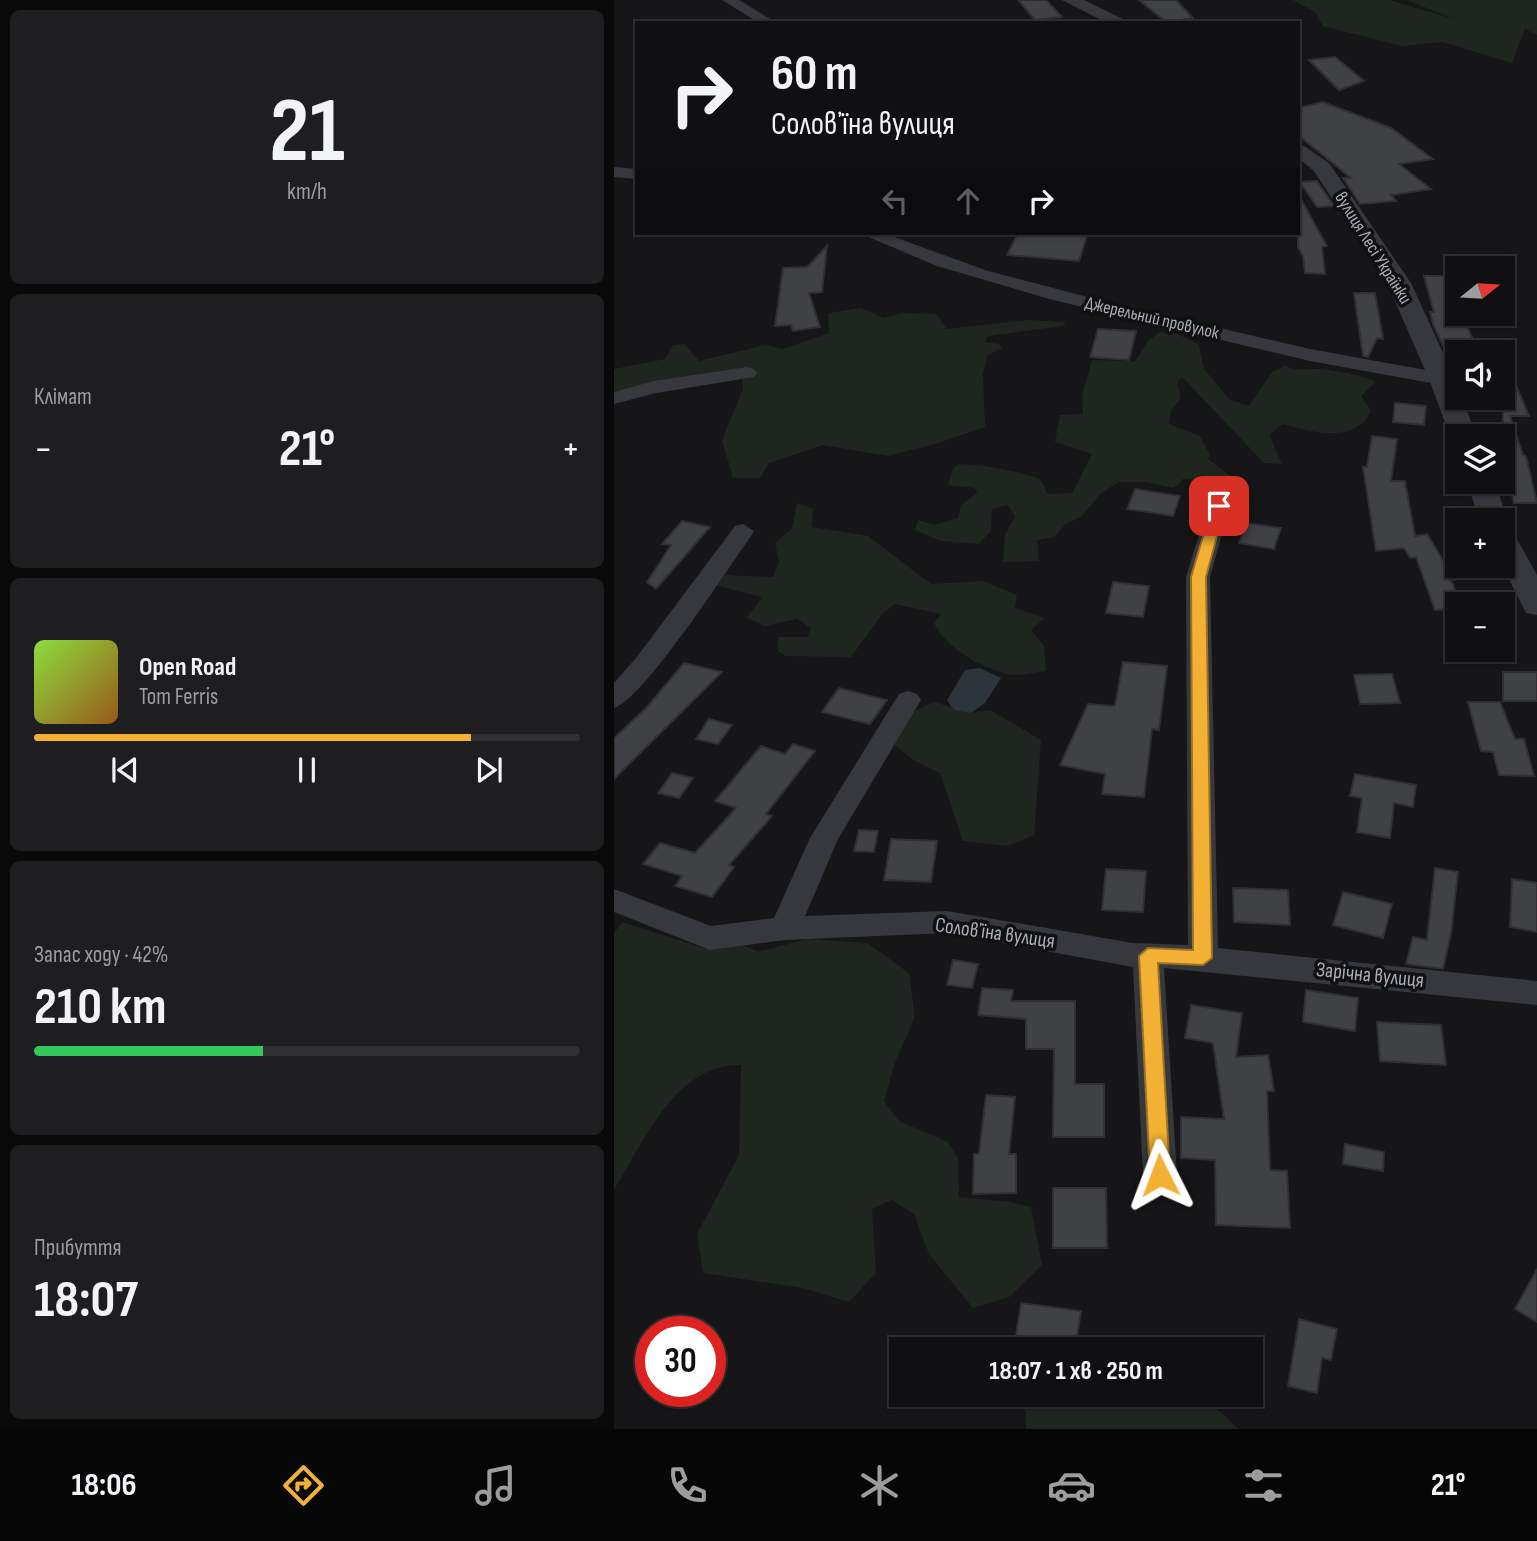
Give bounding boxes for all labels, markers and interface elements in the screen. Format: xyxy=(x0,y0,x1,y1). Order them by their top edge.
text: 60 m xyxy=(771,45,858,104)
icon: right xyxy=(656,49,747,140)
text: 21 xyxy=(269,78,345,187)
text: Соловʼїна вулиця xyxy=(771,105,955,144)
text: km/h xyxy=(287,178,327,206)
icon: left xyxy=(876,182,914,220)
icon: ahead xyxy=(949,182,987,220)
icon: right xyxy=(1022,182,1060,220)
street label: вулиця Лесі Українки xyxy=(1330,188,1416,308)
north arrow xyxy=(1445,256,1515,326)
map controls xyxy=(1445,256,1515,662)
street label: Джерельний провулок xyxy=(1083,292,1221,344)
button: sound xyxy=(1445,340,1515,410)
text: Клімат xyxy=(34,383,92,411)
text: 21° xyxy=(279,418,335,481)
button: layers xyxy=(1445,424,1515,494)
text: − xyxy=(34,427,53,472)
text: + xyxy=(561,427,580,472)
pin xyxy=(1189,476,1249,536)
icon: arrive xyxy=(1200,487,1238,525)
button: + xyxy=(1445,508,1515,578)
button: − xyxy=(1445,592,1515,662)
text: Open Road xyxy=(139,652,236,683)
text: Tom Ferris xyxy=(139,683,218,711)
icon: previous xyxy=(106,751,144,789)
icon: pause xyxy=(288,751,326,789)
icon: next xyxy=(470,751,508,789)
street label: Соловʼїна вулиця xyxy=(934,912,1056,954)
text: Запас ходу · 42% xyxy=(34,941,168,969)
street label: Зарічна вулиця xyxy=(1315,957,1425,993)
text: 210 km xyxy=(34,976,167,1039)
position arrow xyxy=(1123,1138,1197,1212)
text: Прибуття xyxy=(34,1234,122,1262)
text: 18:07 xyxy=(34,1269,138,1332)
speed limit sign: 30 xyxy=(635,1316,726,1407)
text: 18:07 · 1 хв · 250 m xyxy=(989,1356,1163,1387)
icon: directions xyxy=(279,1461,328,1510)
icon: music xyxy=(471,1461,520,1510)
icon: phone xyxy=(663,1461,712,1510)
icon: climate xyxy=(855,1461,904,1510)
icon: car xyxy=(1047,1461,1096,1510)
icon: filters xyxy=(1239,1461,1288,1510)
text: 18:06 xyxy=(71,1466,137,1505)
text: 21° xyxy=(1431,1466,1465,1505)

